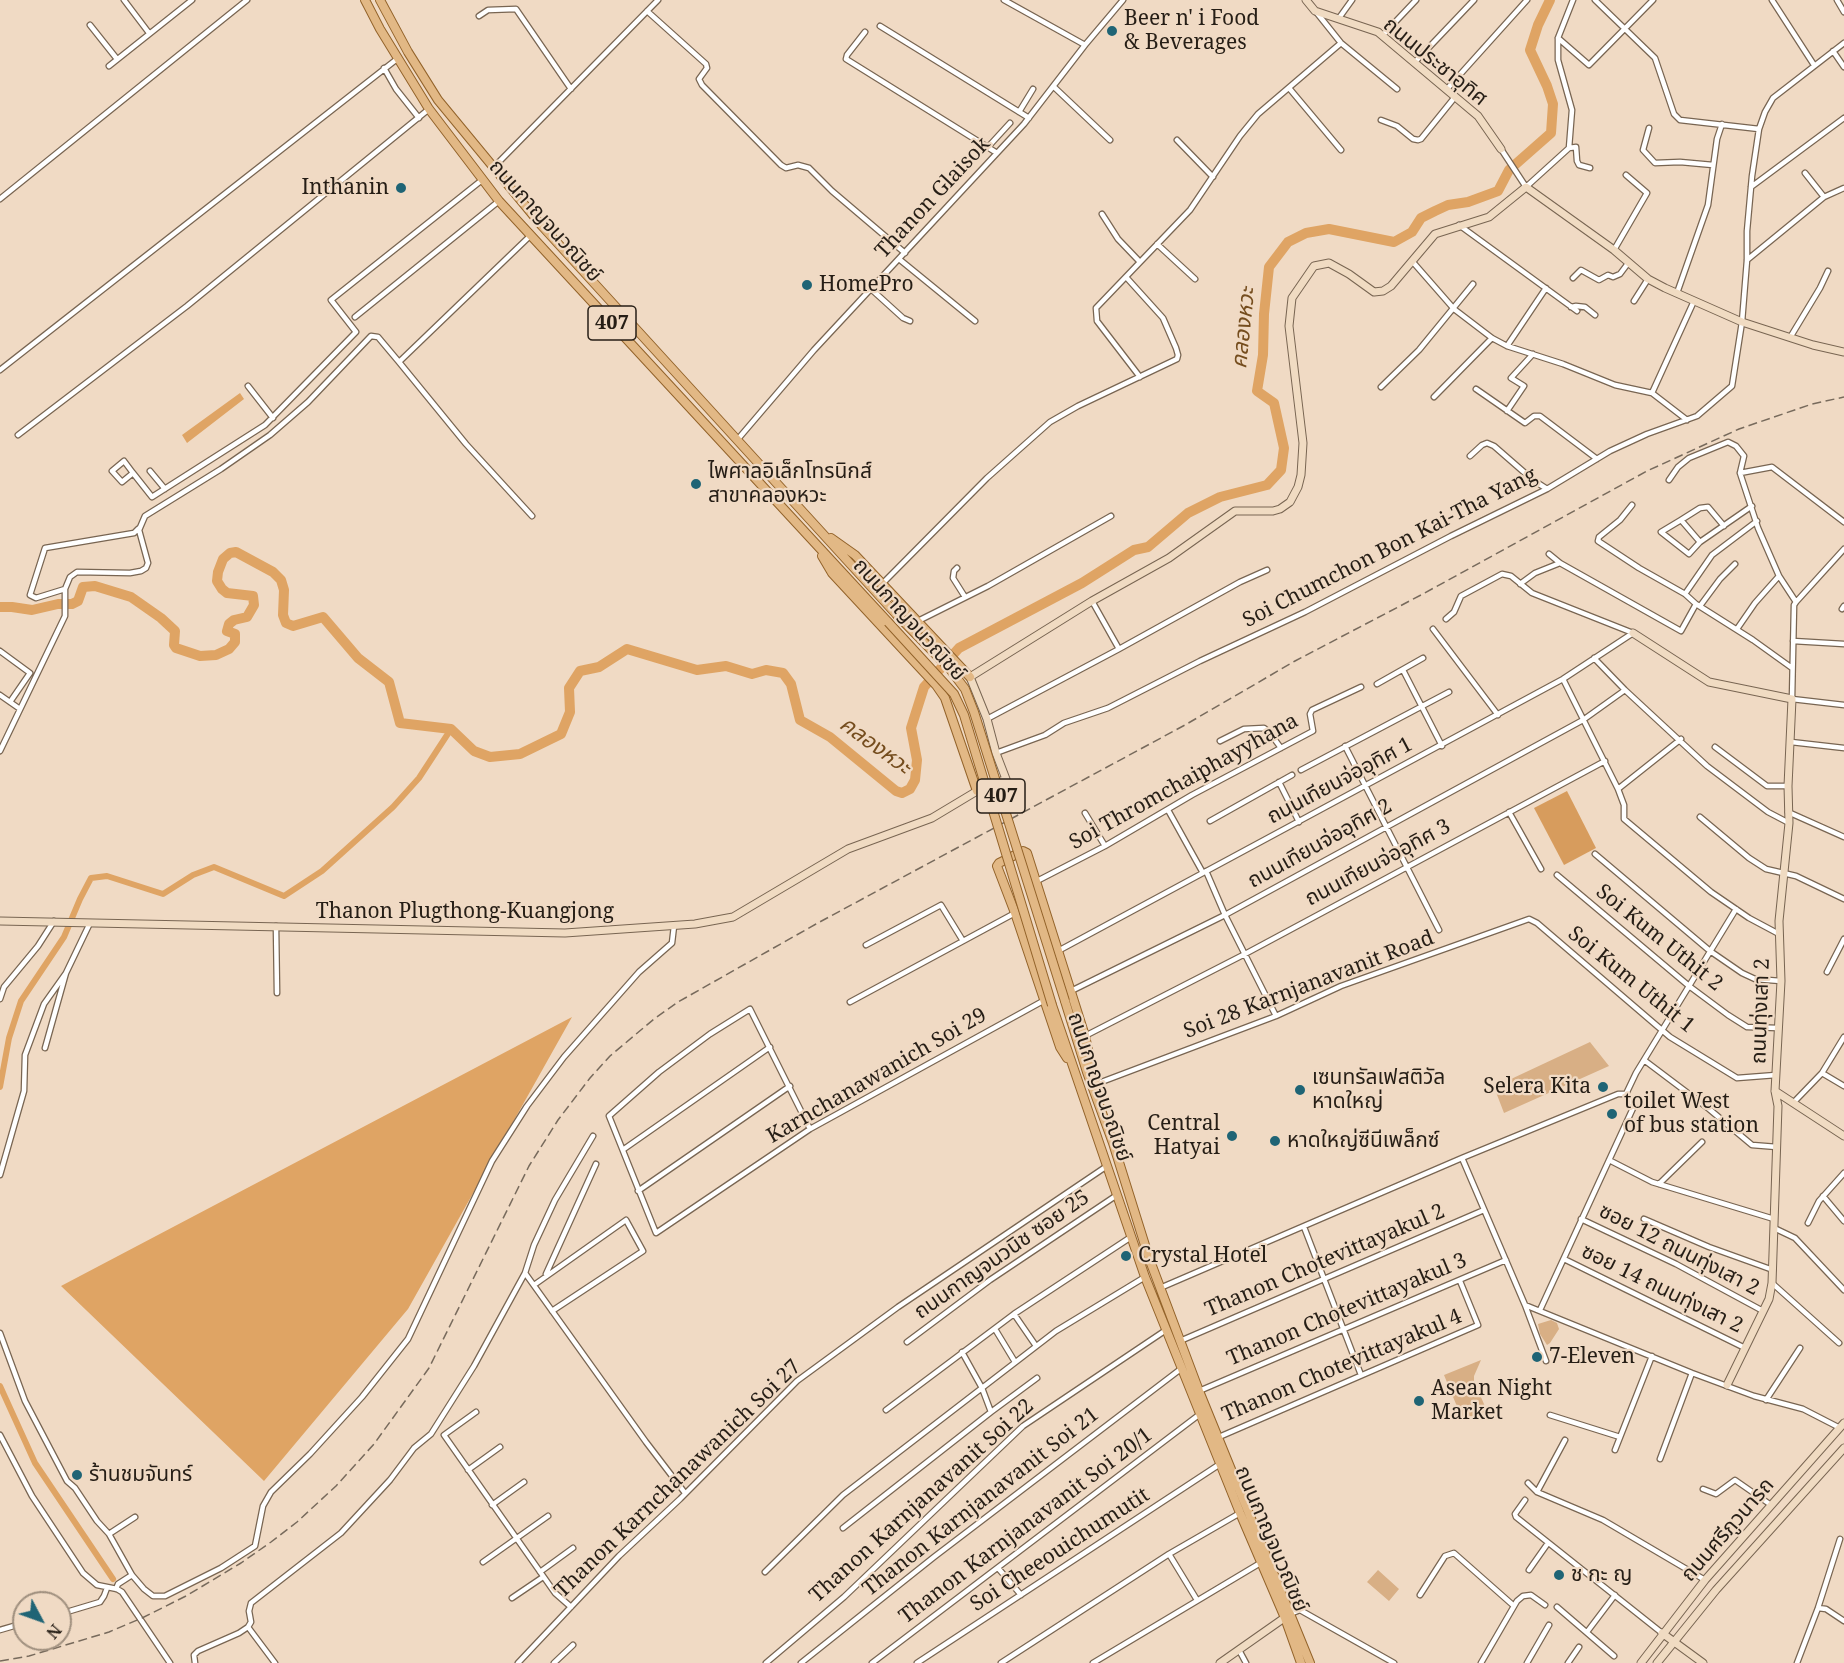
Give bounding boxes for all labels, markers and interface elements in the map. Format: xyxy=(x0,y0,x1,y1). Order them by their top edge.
place label: Beer n' i Food & Beverages xyxy=(1124,6,1259,56)
street label: ถนนประชาอุทิศ xyxy=(1378,12,1492,112)
marker: Beer n' i Food & Beverages xyxy=(1105,24,1119,38)
street label: Thanon Glaisok xyxy=(870,132,996,264)
street label: ถนนกาญจนวณิชย์ xyxy=(483,155,607,287)
place label: Inthanin xyxy=(301,175,389,201)
marker: Inthanin xyxy=(394,181,408,195)
place label: HomePro xyxy=(819,272,914,298)
marker: HomePro xyxy=(800,278,814,292)
water label: คลองหวะ xyxy=(1227,286,1261,370)
road number: 407 xyxy=(588,306,636,340)
place label: ไพศาลอิเล็กโทรนิกส์ สาขาคลองหวะ xyxy=(708,459,872,509)
street label: Soi Chumchon Bon Kai-Tha Yang xyxy=(1239,463,1541,633)
marker: ไพศาลอิเล็กโทรนิกส์ สาขาคลองหวะ xyxy=(689,477,703,491)
street label: ถนนกาญจนวณิชย์ xyxy=(847,554,971,686)
street label: Soi Thromchaiphayyhana xyxy=(1065,708,1303,856)
water label: คลองหวะ xyxy=(834,711,916,781)
street label: ถนนเทียนจ่ออุทิศ 1 xyxy=(1263,732,1417,830)
road number: 407 xyxy=(977,779,1025,813)
street label: ถนนเทียนจ่ออุทิศ 2 xyxy=(1243,794,1397,894)
street label: ถนนเทียนจ่ออุทิศ 3 xyxy=(1301,814,1455,912)
street label: Soi Kum Uthit 2 xyxy=(1591,879,1727,997)
street label: Thanon Plugthong-Kuangjong xyxy=(316,899,614,925)
street label: Soi Kum Uthit 1 xyxy=(1563,921,1699,1039)
street label: Soi 28 Karnjanavanit Road xyxy=(1180,926,1438,1044)
street label: ถนนทุ่งเสา 2 xyxy=(1747,958,1775,1064)
street label: Karnchanawanich Soi 29 xyxy=(763,1003,991,1149)
street label: ถนนกาญจนวณิชย์ xyxy=(1062,1009,1136,1165)
place label: เซนทรัลเฟสติวัล หาดใหญ่ xyxy=(1312,1065,1445,1115)
place label: Selera Kita xyxy=(1483,1074,1591,1100)
marker: Selera Kita xyxy=(1596,1080,1610,1094)
marker: เซนทรัลเฟสติวัล หาดใหญ่ xyxy=(1293,1083,1307,1097)
place label: toilet West of bus station xyxy=(1624,1089,1759,1139)
marker: toilet West of bus station xyxy=(1605,1107,1619,1121)
place label: Central Hatyai xyxy=(1147,1111,1220,1161)
place label: หาดใหญ่ซีนีเพล็กซ์ xyxy=(1287,1128,1439,1154)
marker: Central Hatyai xyxy=(1225,1129,1239,1143)
marker: หาดใหญ่ซีนีเพล็กซ์ xyxy=(1268,1134,1282,1148)
street label: ถนนกาญจนวนิช ซอย 25 xyxy=(910,1185,1094,1325)
street label: Thanon Chotevittayakul 2 xyxy=(1201,1199,1449,1323)
street label: ซอย 12 ถนนทุ่งเสา 2 xyxy=(1595,1199,1763,1301)
street label: ซอย 14 ถนนทุ่งเสา 2 xyxy=(1577,1239,1747,1339)
place label: Crystal Hotel xyxy=(1138,1243,1267,1269)
street label: Thanon Chotevittayakul 3 xyxy=(1223,1248,1471,1372)
marker: Crystal Hotel xyxy=(1119,1249,1133,1263)
street label: Thanon Chotevittayakul 4 xyxy=(1218,1304,1466,1428)
place label: 7-Eleven xyxy=(1549,1344,1635,1370)
marker: 7-Eleven xyxy=(1530,1350,1544,1364)
street label: Thanon Karnchanawanich Soi 27 xyxy=(550,1355,806,1603)
place label: Asean Night Market xyxy=(1431,1376,1552,1426)
street label: Thanon Karnjanavanit Soi 22 xyxy=(805,1394,1039,1608)
marker: Asean Night Market xyxy=(1412,1394,1426,1408)
street label: Thanon Karnjanavanit Soi 21 xyxy=(858,1402,1104,1602)
street label: Thanon Karnjanavanit Soi 20/1 xyxy=(895,1423,1157,1629)
place label: ร้านชมจันทร์ xyxy=(89,1462,192,1488)
street label: ถนนกาญจนวณิชย์ xyxy=(1229,1462,1313,1616)
marker: ร้านชมจันทร์ xyxy=(70,1468,84,1482)
street label: ถนนศรีภูวนารถ xyxy=(1676,1473,1780,1587)
street label: Soi Cheeouichumutit xyxy=(966,1483,1154,1617)
place label: ช กะ ญ xyxy=(1571,1562,1632,1588)
marker: ช กะ ญ xyxy=(1552,1568,1566,1582)
north arrow xyxy=(12,1591,72,1651)
text: N xyxy=(42,1620,67,1643)

